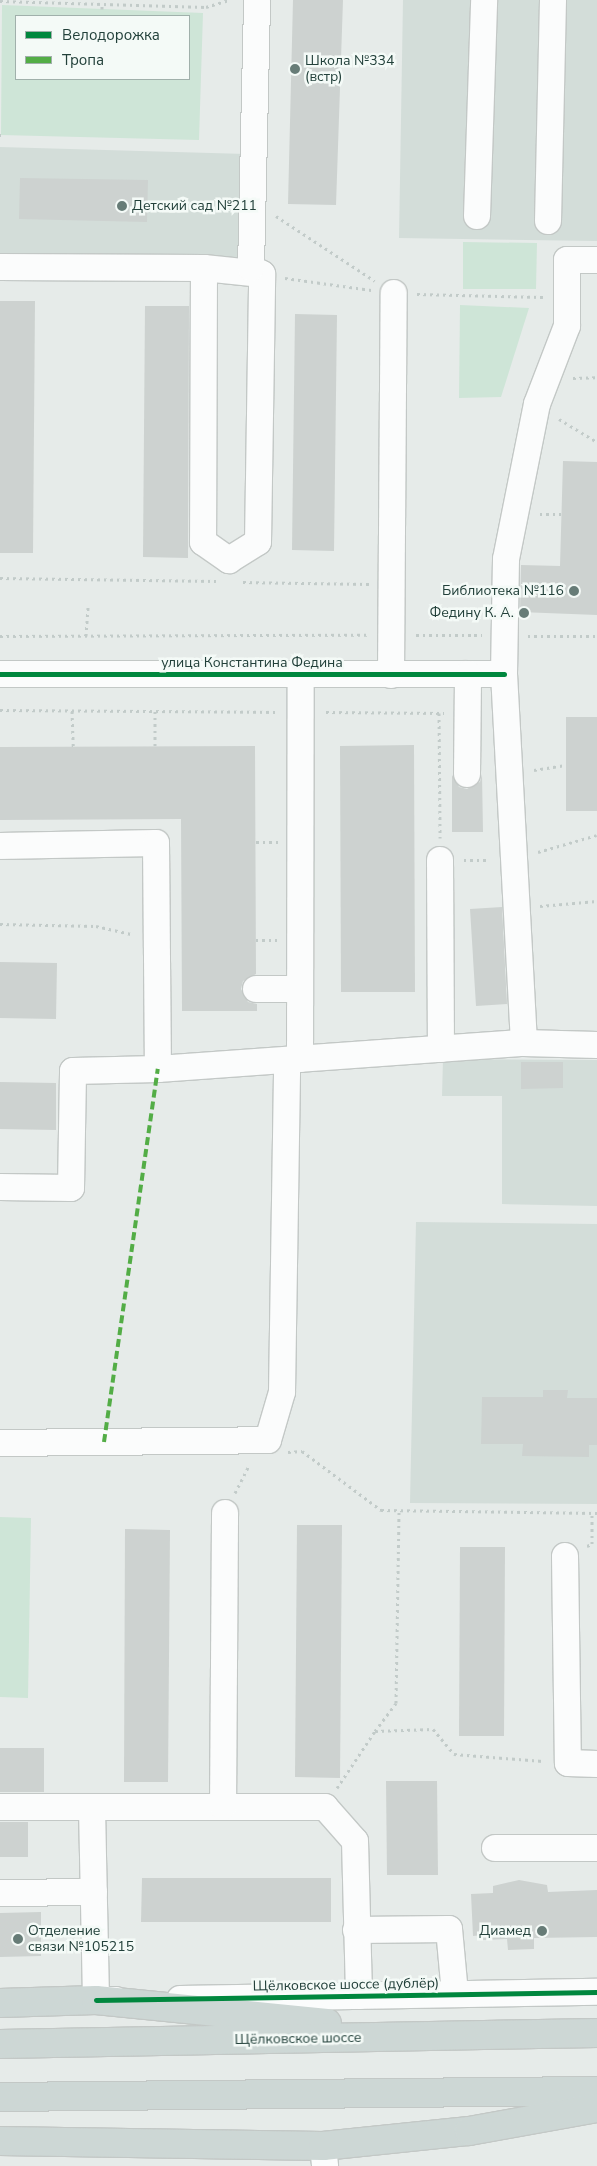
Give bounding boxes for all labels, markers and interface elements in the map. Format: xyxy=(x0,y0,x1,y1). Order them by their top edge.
legend xyxy=(15,15,190,80)
text: Велодорожка xyxy=(62,25,160,45)
text: Тропа xyxy=(62,50,104,70)
place label: Школа №334 (встр) xyxy=(305,53,394,85)
marker: Школа №334 (встр) xyxy=(289,63,301,75)
place label: Детский сад №211 xyxy=(132,198,257,214)
marker: Детский сад №211 xyxy=(116,200,128,212)
place label: Библиотека №116 xyxy=(442,583,564,599)
marker: Библиотека №116 xyxy=(568,585,580,597)
place label: Федину К. А. xyxy=(429,605,514,621)
marker: Федину К. А. xyxy=(518,607,530,619)
street label: улица Константина Федина xyxy=(161,655,343,671)
place label: Отделение связи №105215 xyxy=(28,1923,134,1955)
place label: Диамед xyxy=(479,1923,531,1939)
marker: Диамед xyxy=(535,1924,549,1938)
marker: Отделение связи №105215 xyxy=(12,1933,24,1945)
street label: Щёлковское шоссе (дублёр) xyxy=(253,1975,439,1995)
street label: Щёлковское шоссе xyxy=(234,2029,362,2049)

